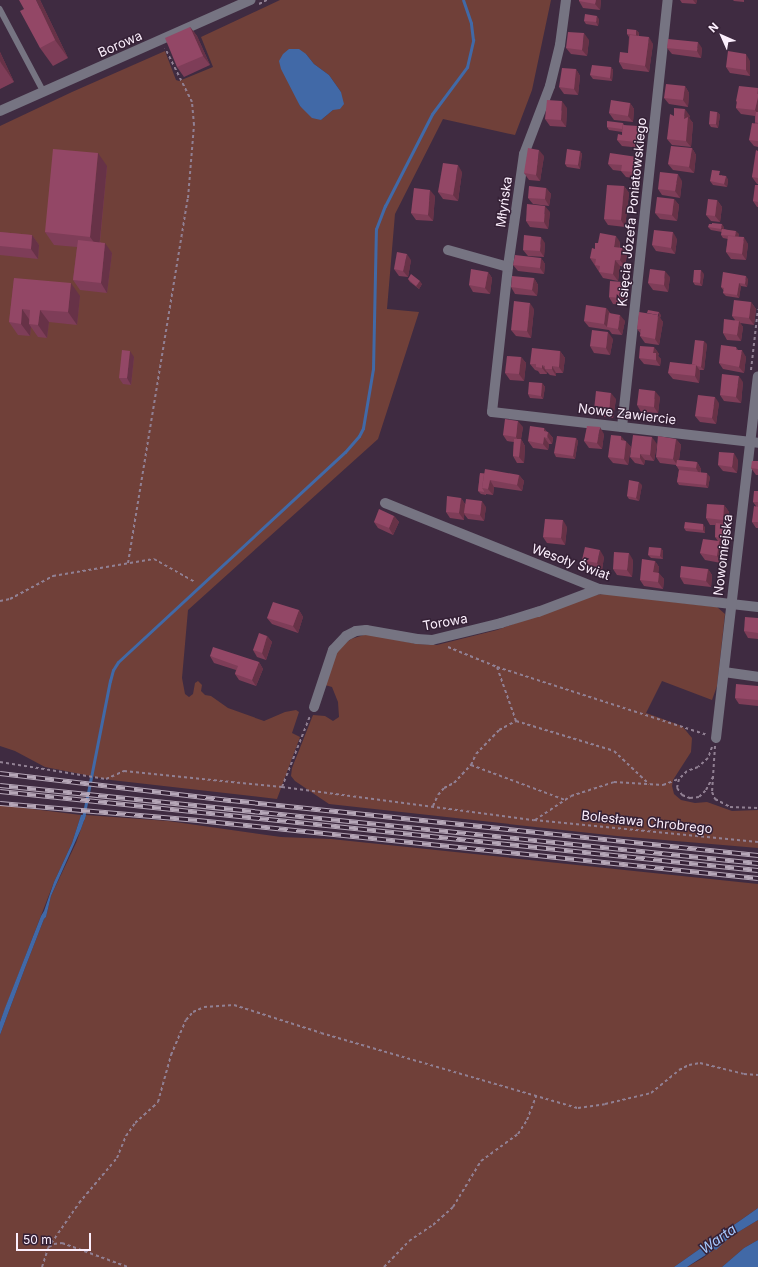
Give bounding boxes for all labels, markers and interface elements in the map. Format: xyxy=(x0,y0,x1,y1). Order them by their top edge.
north arrow xyxy=(702,16,742,56)
text: N xyxy=(706,20,721,35)
street label: Borowa xyxy=(96,27,144,61)
street label: Księcia Józefa Poniatowskiego xyxy=(614,117,650,307)
street label: Młyńska xyxy=(493,176,515,228)
street label: Nowe Zawiercie xyxy=(577,400,677,428)
street label: Nowomiejska xyxy=(710,513,736,597)
street label: Wesoły Świat xyxy=(530,541,612,583)
street label: Torowa xyxy=(421,610,469,634)
street label: Bolesława Chrobrego xyxy=(581,807,713,837)
water label: Warta xyxy=(697,1221,739,1257)
scale bar xyxy=(18,1225,93,1251)
text: 50 m xyxy=(23,1232,52,1247)

